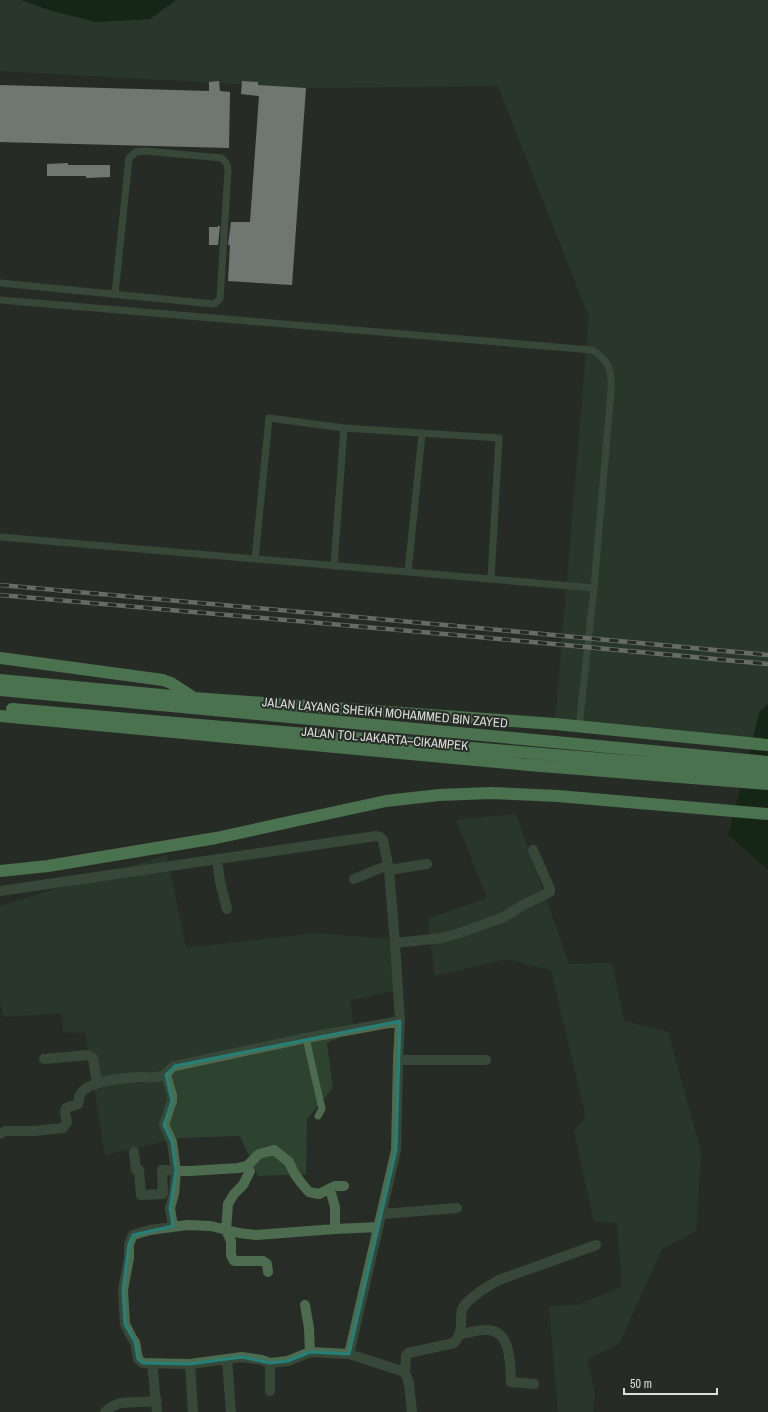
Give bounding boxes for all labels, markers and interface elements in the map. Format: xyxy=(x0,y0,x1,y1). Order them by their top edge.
street label: JALAN LAYANG SHEIKH MOHAMMED BIN ZAYED xyxy=(261,693,509,732)
street label: JALAN TOL JAKARTA–CIKAMPEK xyxy=(301,723,469,754)
scale bar xyxy=(624,1370,717,1396)
text: 50 m xyxy=(630,1376,652,1392)

